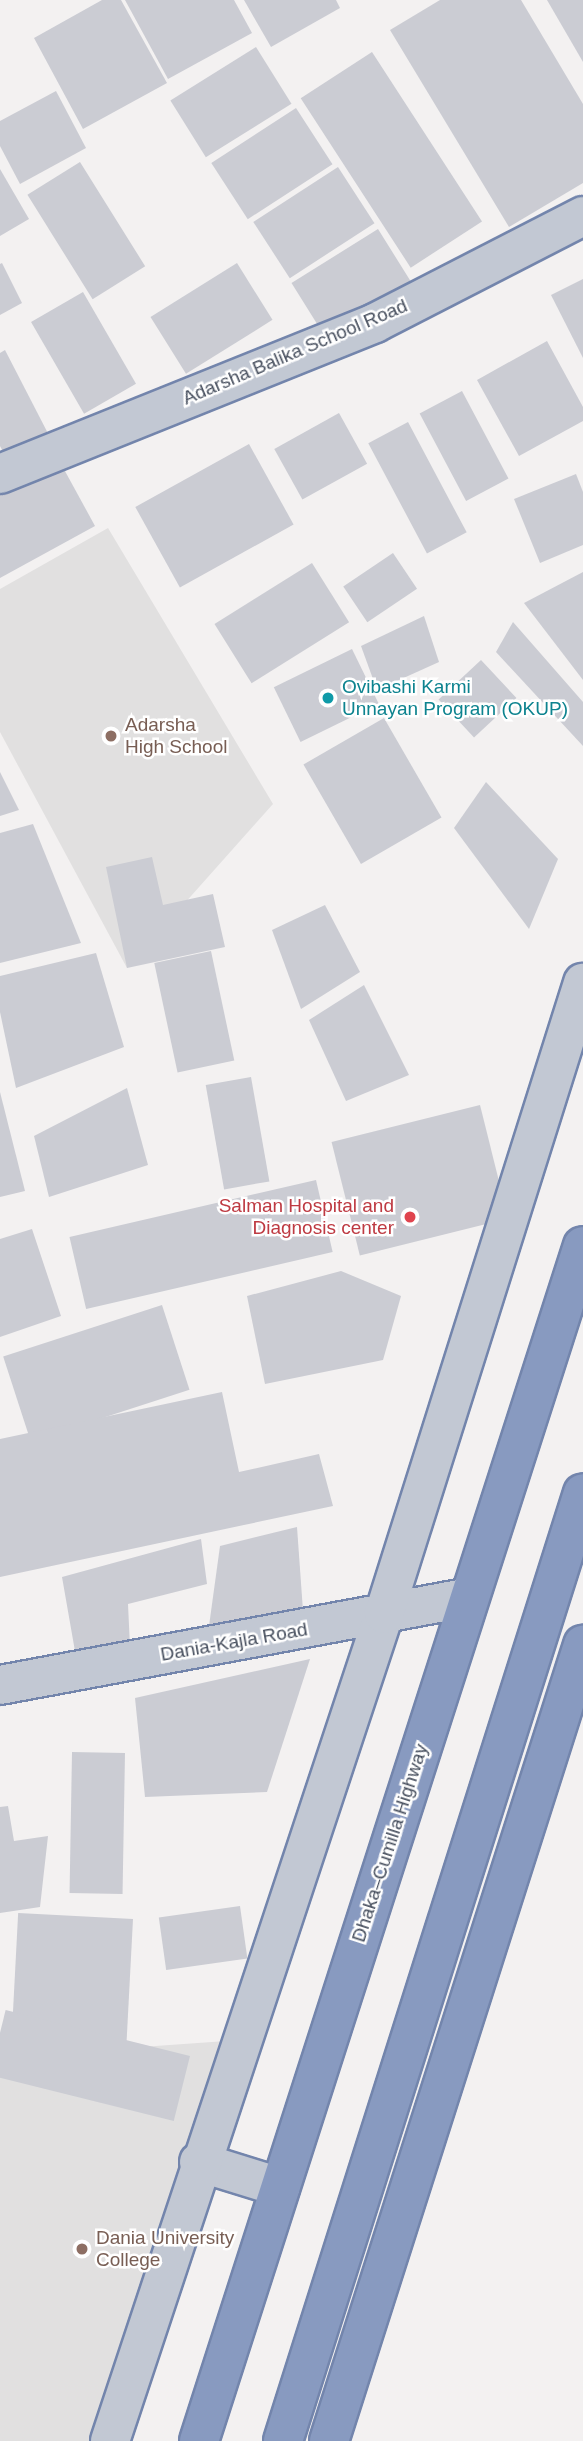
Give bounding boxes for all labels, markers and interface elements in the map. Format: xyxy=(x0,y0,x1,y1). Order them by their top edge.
street label: Adarsha Balika School Road xyxy=(179,294,411,410)
place label: Ovibashi Karmi Unnayan Program (OKUP) xyxy=(342,676,568,720)
marker: Ovibashi Karmi Unnayan Program (OKUP) xyxy=(320,690,336,706)
place label: Adarsha High School xyxy=(125,714,227,758)
marker: Adarsha High School xyxy=(103,728,119,744)
place label: Salman Hospital and Diagnosis center xyxy=(219,1195,394,1239)
marker: Salman Hospital and Diagnosis center xyxy=(400,1207,420,1227)
street label: Dania-Kajla Road xyxy=(159,1618,309,1666)
street label: Dhaka–Cumilla Highway xyxy=(347,1741,433,1945)
place label: Dania University College xyxy=(96,2227,234,2271)
marker: Dania University College xyxy=(74,2241,90,2257)

